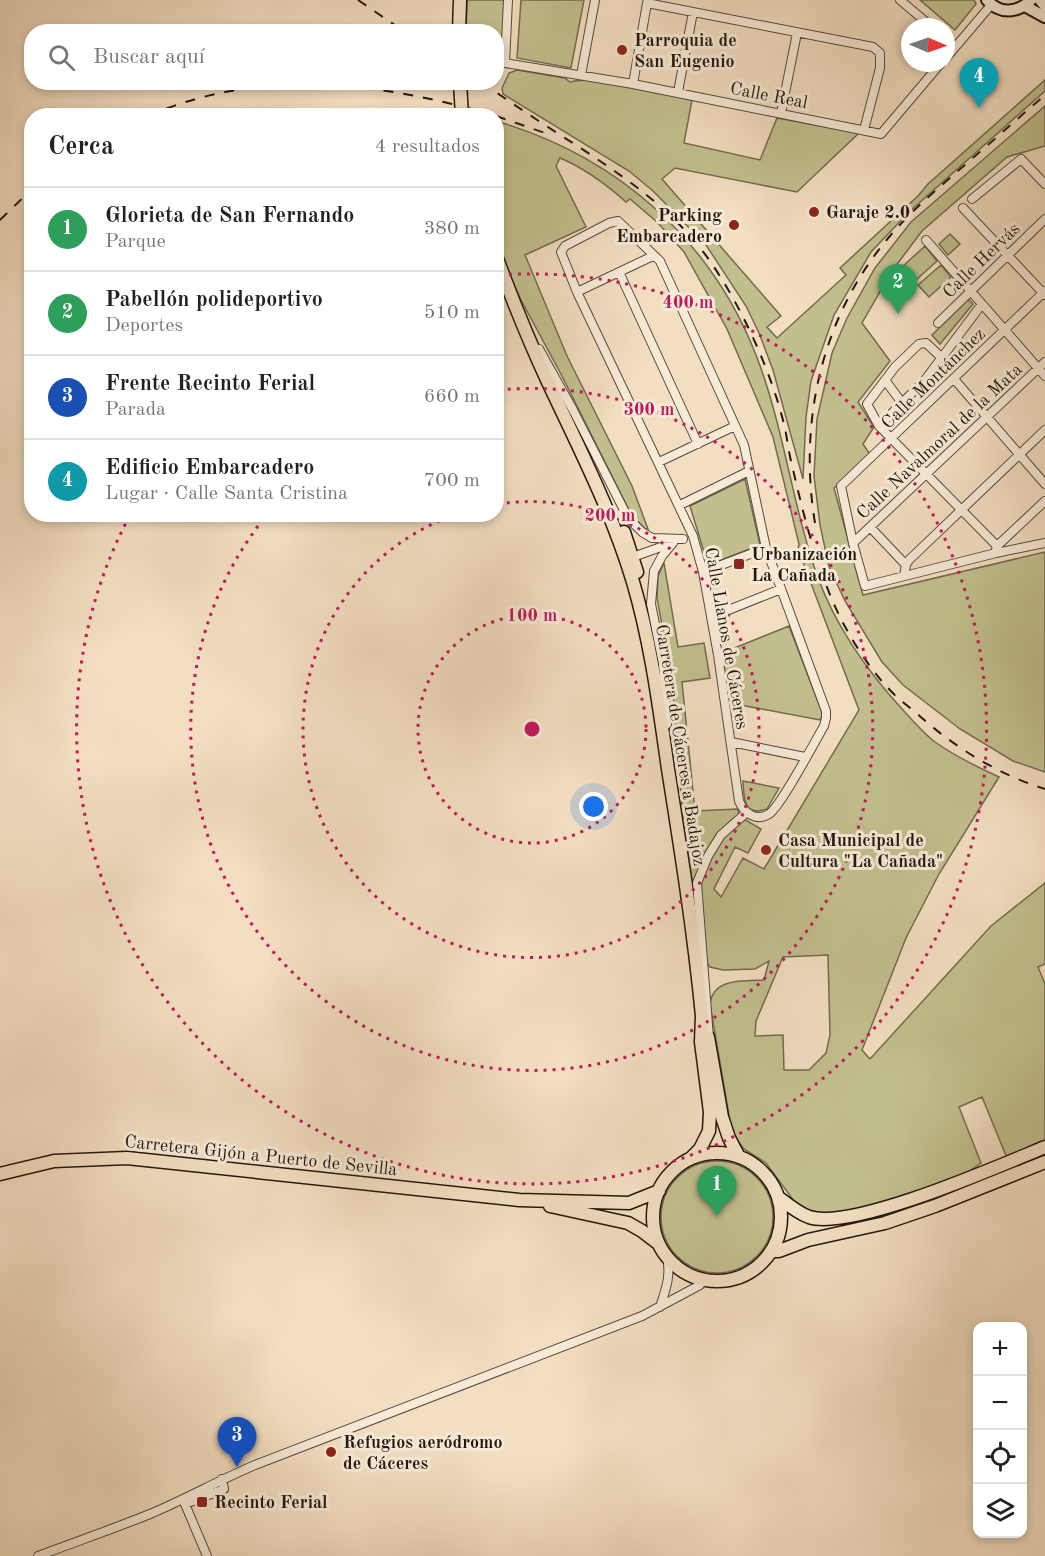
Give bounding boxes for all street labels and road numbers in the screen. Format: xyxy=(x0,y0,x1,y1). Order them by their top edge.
street label: Calle Real xyxy=(728,80,809,112)
street label: Calle Hervás xyxy=(940,220,1024,302)
street label: Calle Montánchez xyxy=(878,325,989,433)
street label: Calle Navalmoral de la Mata xyxy=(853,360,1026,523)
street label: Calle Llanos de Cáceres xyxy=(701,546,751,731)
street label: Carretera de Cáceres a Badajoz xyxy=(652,623,708,867)
street label: Carretera Gijón a Puerto de Sevilla xyxy=(124,1133,398,1179)

